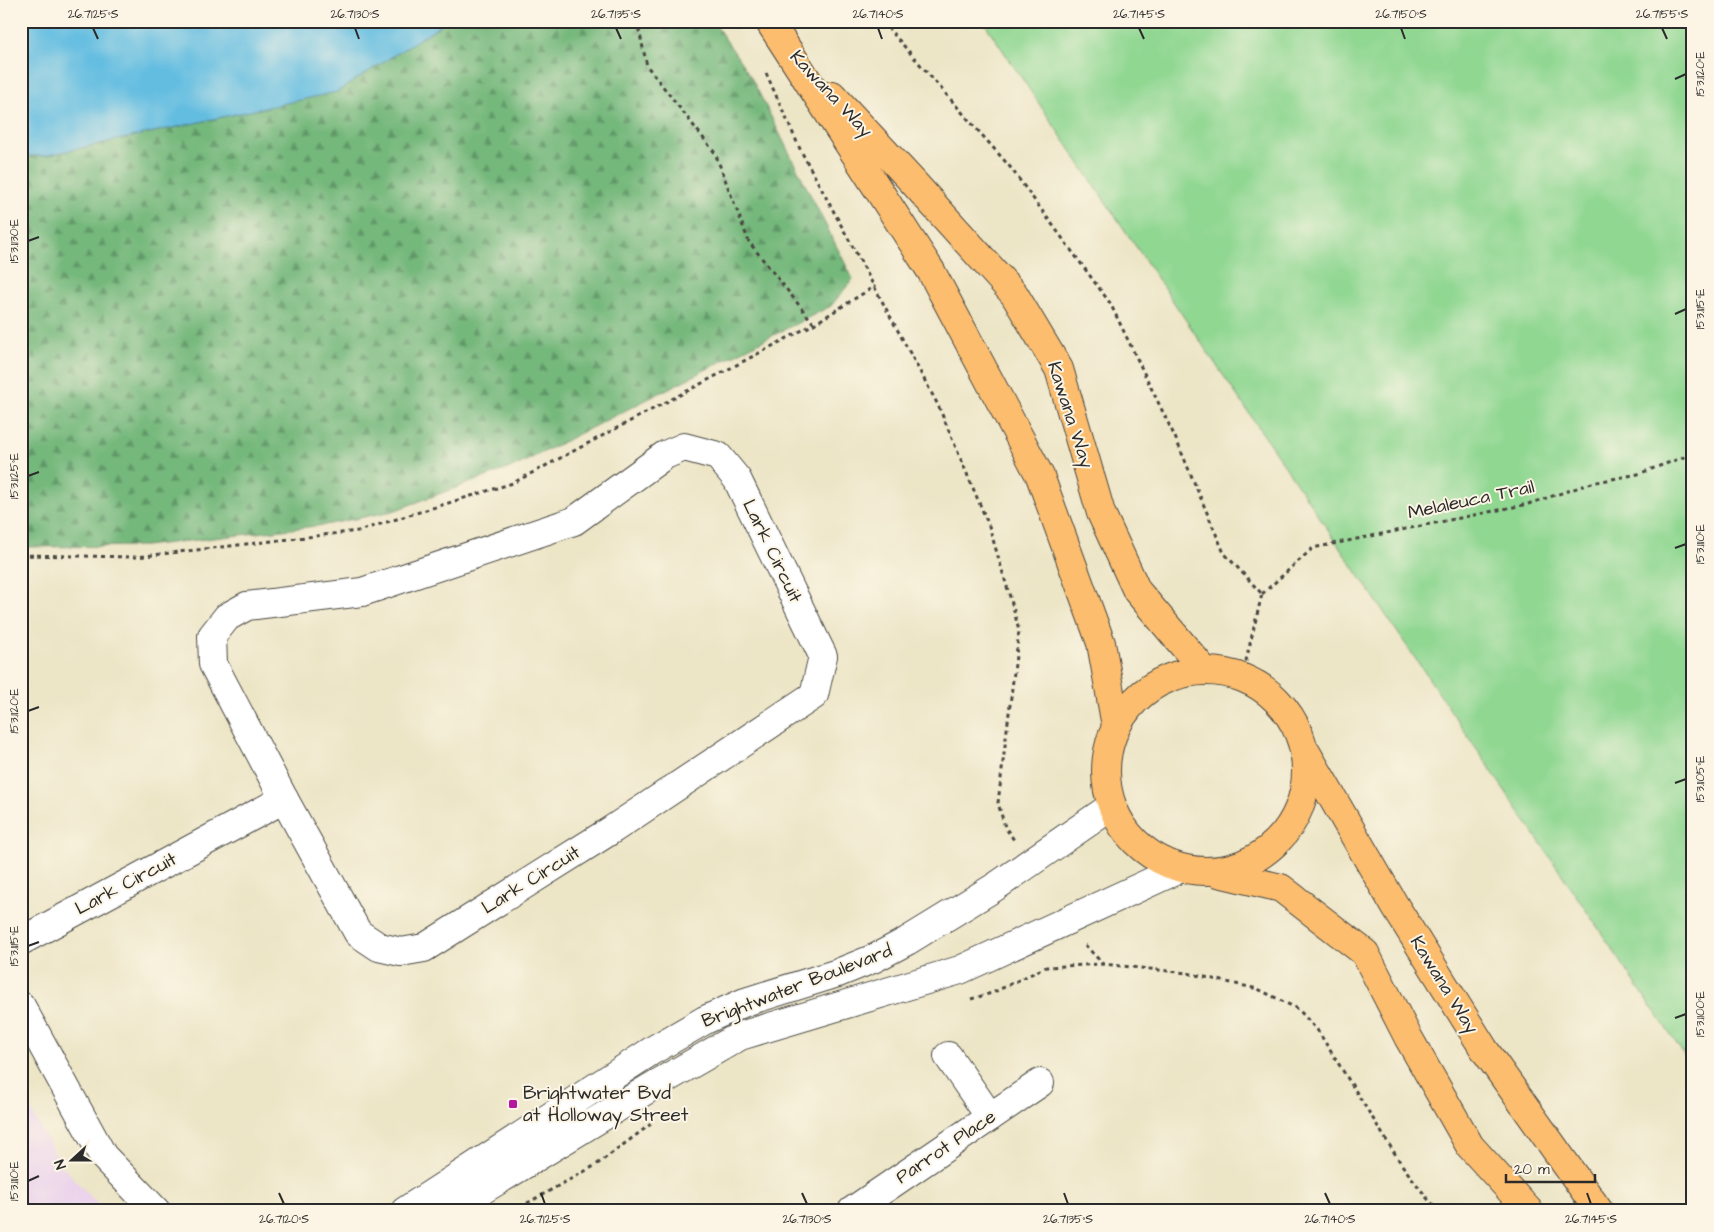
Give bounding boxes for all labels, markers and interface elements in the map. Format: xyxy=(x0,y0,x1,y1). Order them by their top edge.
text: 26.7125°S xyxy=(68,6,119,23)
text: 26.7130°S xyxy=(330,6,380,23)
text: 26.7135°S xyxy=(591,6,641,23)
text: 26.7140°S xyxy=(852,6,904,23)
text: 26.7145°S xyxy=(1113,6,1165,23)
text: 26.7150°S xyxy=(1375,6,1427,23)
text: 26.7155°S xyxy=(1636,6,1688,23)
street label: Kawana Way xyxy=(783,44,879,145)
text: 153.1120°E xyxy=(1692,51,1709,97)
text: 153.1130°E xyxy=(6,219,23,263)
text: 153.1115°E xyxy=(1692,289,1709,329)
street label: Kawana Way xyxy=(1039,358,1100,473)
text: 153.1125°E xyxy=(6,453,23,499)
street label: Melaleuca Trail xyxy=(1405,473,1537,527)
street label: Lark Circuit xyxy=(735,495,809,607)
text: 153.1110°E xyxy=(1692,524,1709,564)
text: 153.1120°E xyxy=(6,688,23,734)
text: 153.1105°E xyxy=(1692,756,1709,802)
street label: Lark Circuit xyxy=(477,839,586,921)
street label: Lark Circuit xyxy=(70,846,182,922)
text: 153.1115°E xyxy=(6,926,23,966)
street label: Kawana Way xyxy=(1402,931,1485,1040)
street label: Brightwater Boulevard xyxy=(698,937,897,1036)
text: 153.1100°E xyxy=(1692,991,1709,1037)
place label: Brightwater Bvd at Holloway Street xyxy=(523,1080,689,1130)
marker: Brightwater Bvd at Holloway Street xyxy=(507,1098,519,1110)
street label: Parrot Place xyxy=(890,1103,1002,1191)
north arrow xyxy=(48,1134,98,1184)
scale bar xyxy=(1506,1152,1595,1184)
text: N xyxy=(50,1156,72,1172)
text: 20 m xyxy=(1514,1159,1550,1180)
text: 153.1110°E xyxy=(6,1161,23,1201)
text: 26.7120°S xyxy=(259,1211,309,1228)
text: 26.7125°S xyxy=(520,1211,571,1228)
text: 26.7130°S xyxy=(782,1211,832,1228)
text: 26.7135°S xyxy=(1043,1211,1093,1228)
text: 26.7140°S xyxy=(1304,1211,1356,1228)
text: 26.7145°S xyxy=(1565,1211,1617,1228)

